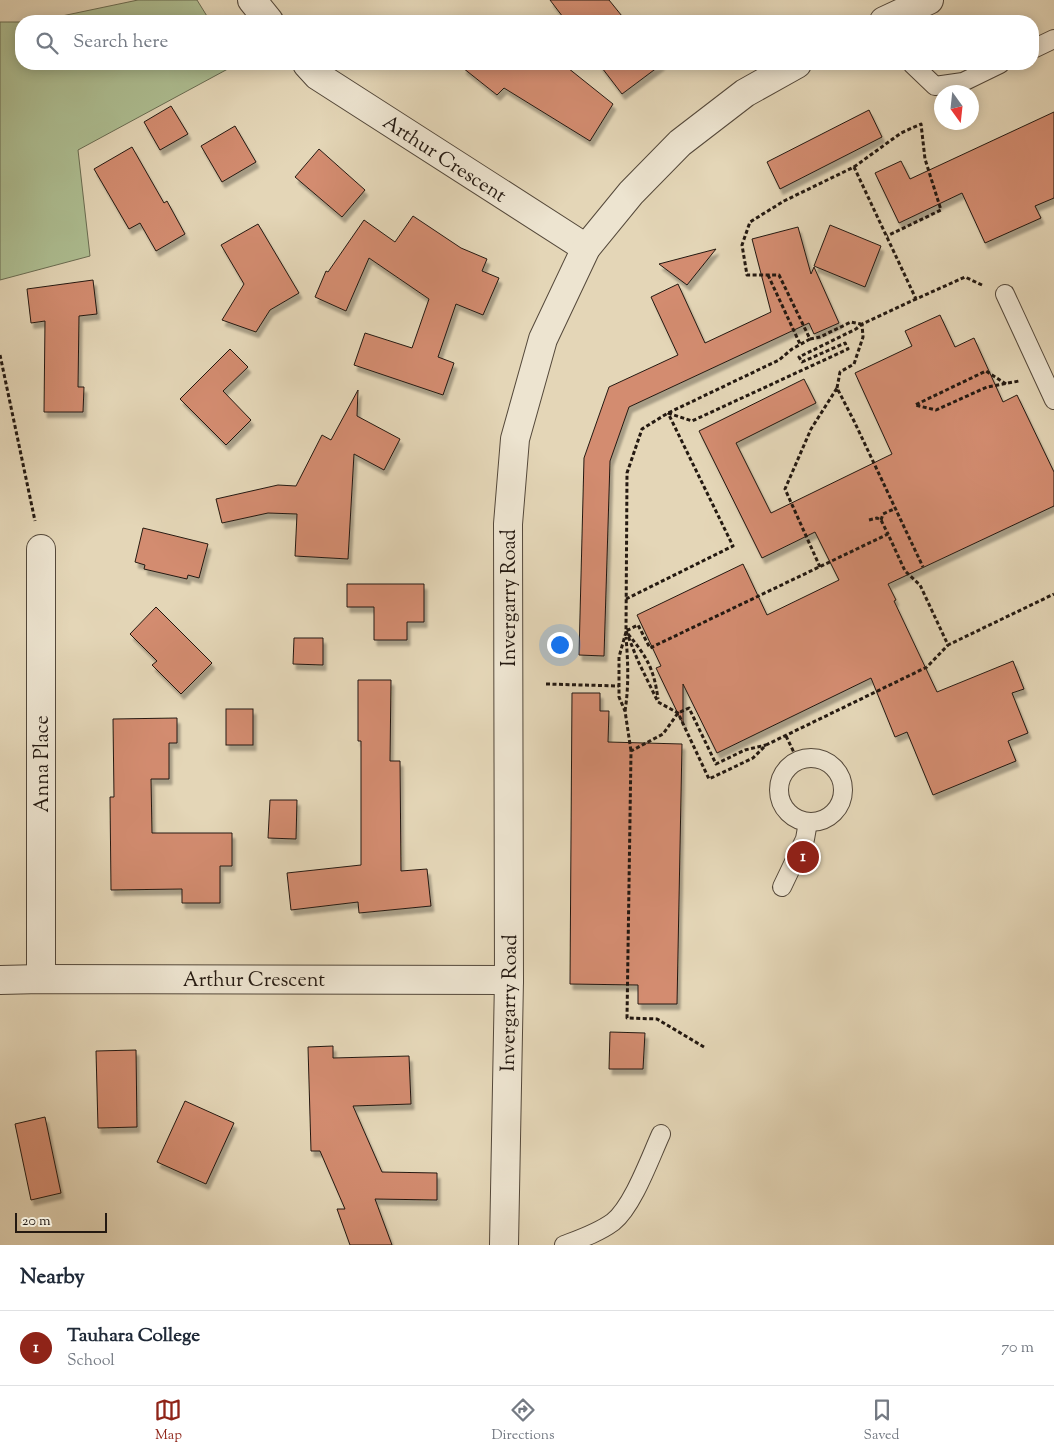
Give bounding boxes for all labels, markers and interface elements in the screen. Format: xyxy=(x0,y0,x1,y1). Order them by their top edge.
search box xyxy=(15,15,1039,70)
icon: search xyxy=(33,29,61,57)
text: Search here xyxy=(73,29,168,56)
north arrow xyxy=(934,85,979,130)
street label: Arthur Crescent xyxy=(376,109,511,211)
street label: Invergarry Road xyxy=(496,529,525,667)
your location xyxy=(547,632,573,658)
street label: Anna Place xyxy=(29,715,58,813)
pin: 1 xyxy=(787,838,819,876)
street label: Invergarry Road xyxy=(495,934,526,1072)
street label: Arthur Crescent xyxy=(183,967,325,996)
scale bar xyxy=(15,1210,108,1233)
text: 20 m xyxy=(22,1212,51,1232)
text: Nearby xyxy=(20,1263,85,1293)
text: Tauhara College xyxy=(67,1323,200,1350)
text: 1 xyxy=(33,1337,39,1360)
text: 70 m xyxy=(1001,1337,1034,1360)
text: School xyxy=(67,1350,115,1373)
tab: Map xyxy=(154,1396,182,1446)
tab: Directions xyxy=(491,1396,555,1446)
tab: Saved xyxy=(864,1396,899,1446)

